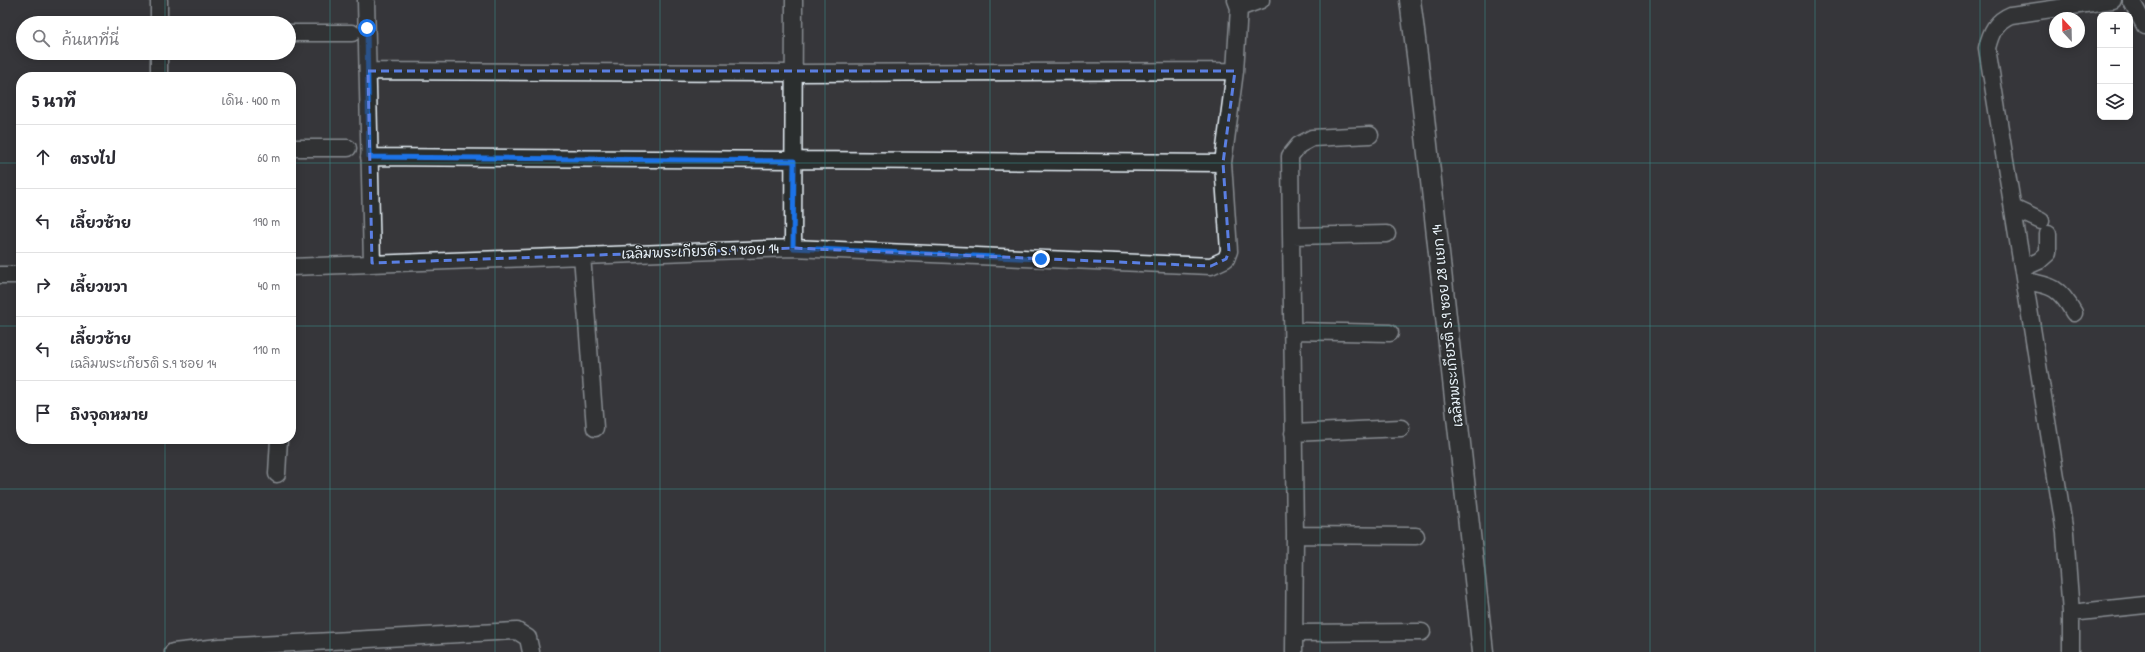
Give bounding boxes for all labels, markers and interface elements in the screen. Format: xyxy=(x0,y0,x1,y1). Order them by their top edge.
north arrow xyxy=(2049,12,2085,48)
map controls xyxy=(2097,12,2133,120)
button: + xyxy=(2097,12,2133,48)
search box xyxy=(16,16,296,60)
route start xyxy=(358,19,376,37)
icon: search xyxy=(30,27,52,49)
text: ค้นหาที่นี่ xyxy=(62,29,119,50)
button: − xyxy=(2097,48,2133,84)
button: layers xyxy=(2097,84,2133,120)
text: 5 นาที xyxy=(32,89,76,112)
text: เดิน · 400 m xyxy=(221,91,280,109)
icon: ahead xyxy=(32,146,54,168)
text: ตรงไป xyxy=(70,148,116,169)
text: 60 m xyxy=(257,148,280,166)
icon: left xyxy=(32,210,54,232)
text: เลี้ยวซ้าย xyxy=(70,212,131,233)
text: 190 m xyxy=(253,212,280,230)
street label: เฉลิมพระเกียรติ ร.9 ซอย 28 แยก 14 xyxy=(1426,224,1467,428)
street label: เฉลิมพระเกียรติ ร.9 ซอย 14 xyxy=(621,238,779,263)
route end xyxy=(1032,250,1050,268)
icon: right xyxy=(32,274,54,296)
text: เลี้ยวขวา xyxy=(70,276,128,297)
text: 40 m xyxy=(257,276,280,294)
text: เลี้ยวซ้าย xyxy=(70,328,131,349)
icon: left xyxy=(32,338,54,360)
text: 110 m xyxy=(253,340,280,358)
text: เฉลิมพระเกียรติ ร.9 ซอย 14 xyxy=(70,354,216,372)
icon: arrive xyxy=(32,402,54,424)
text: ถึงจุดหมาย xyxy=(70,404,148,425)

